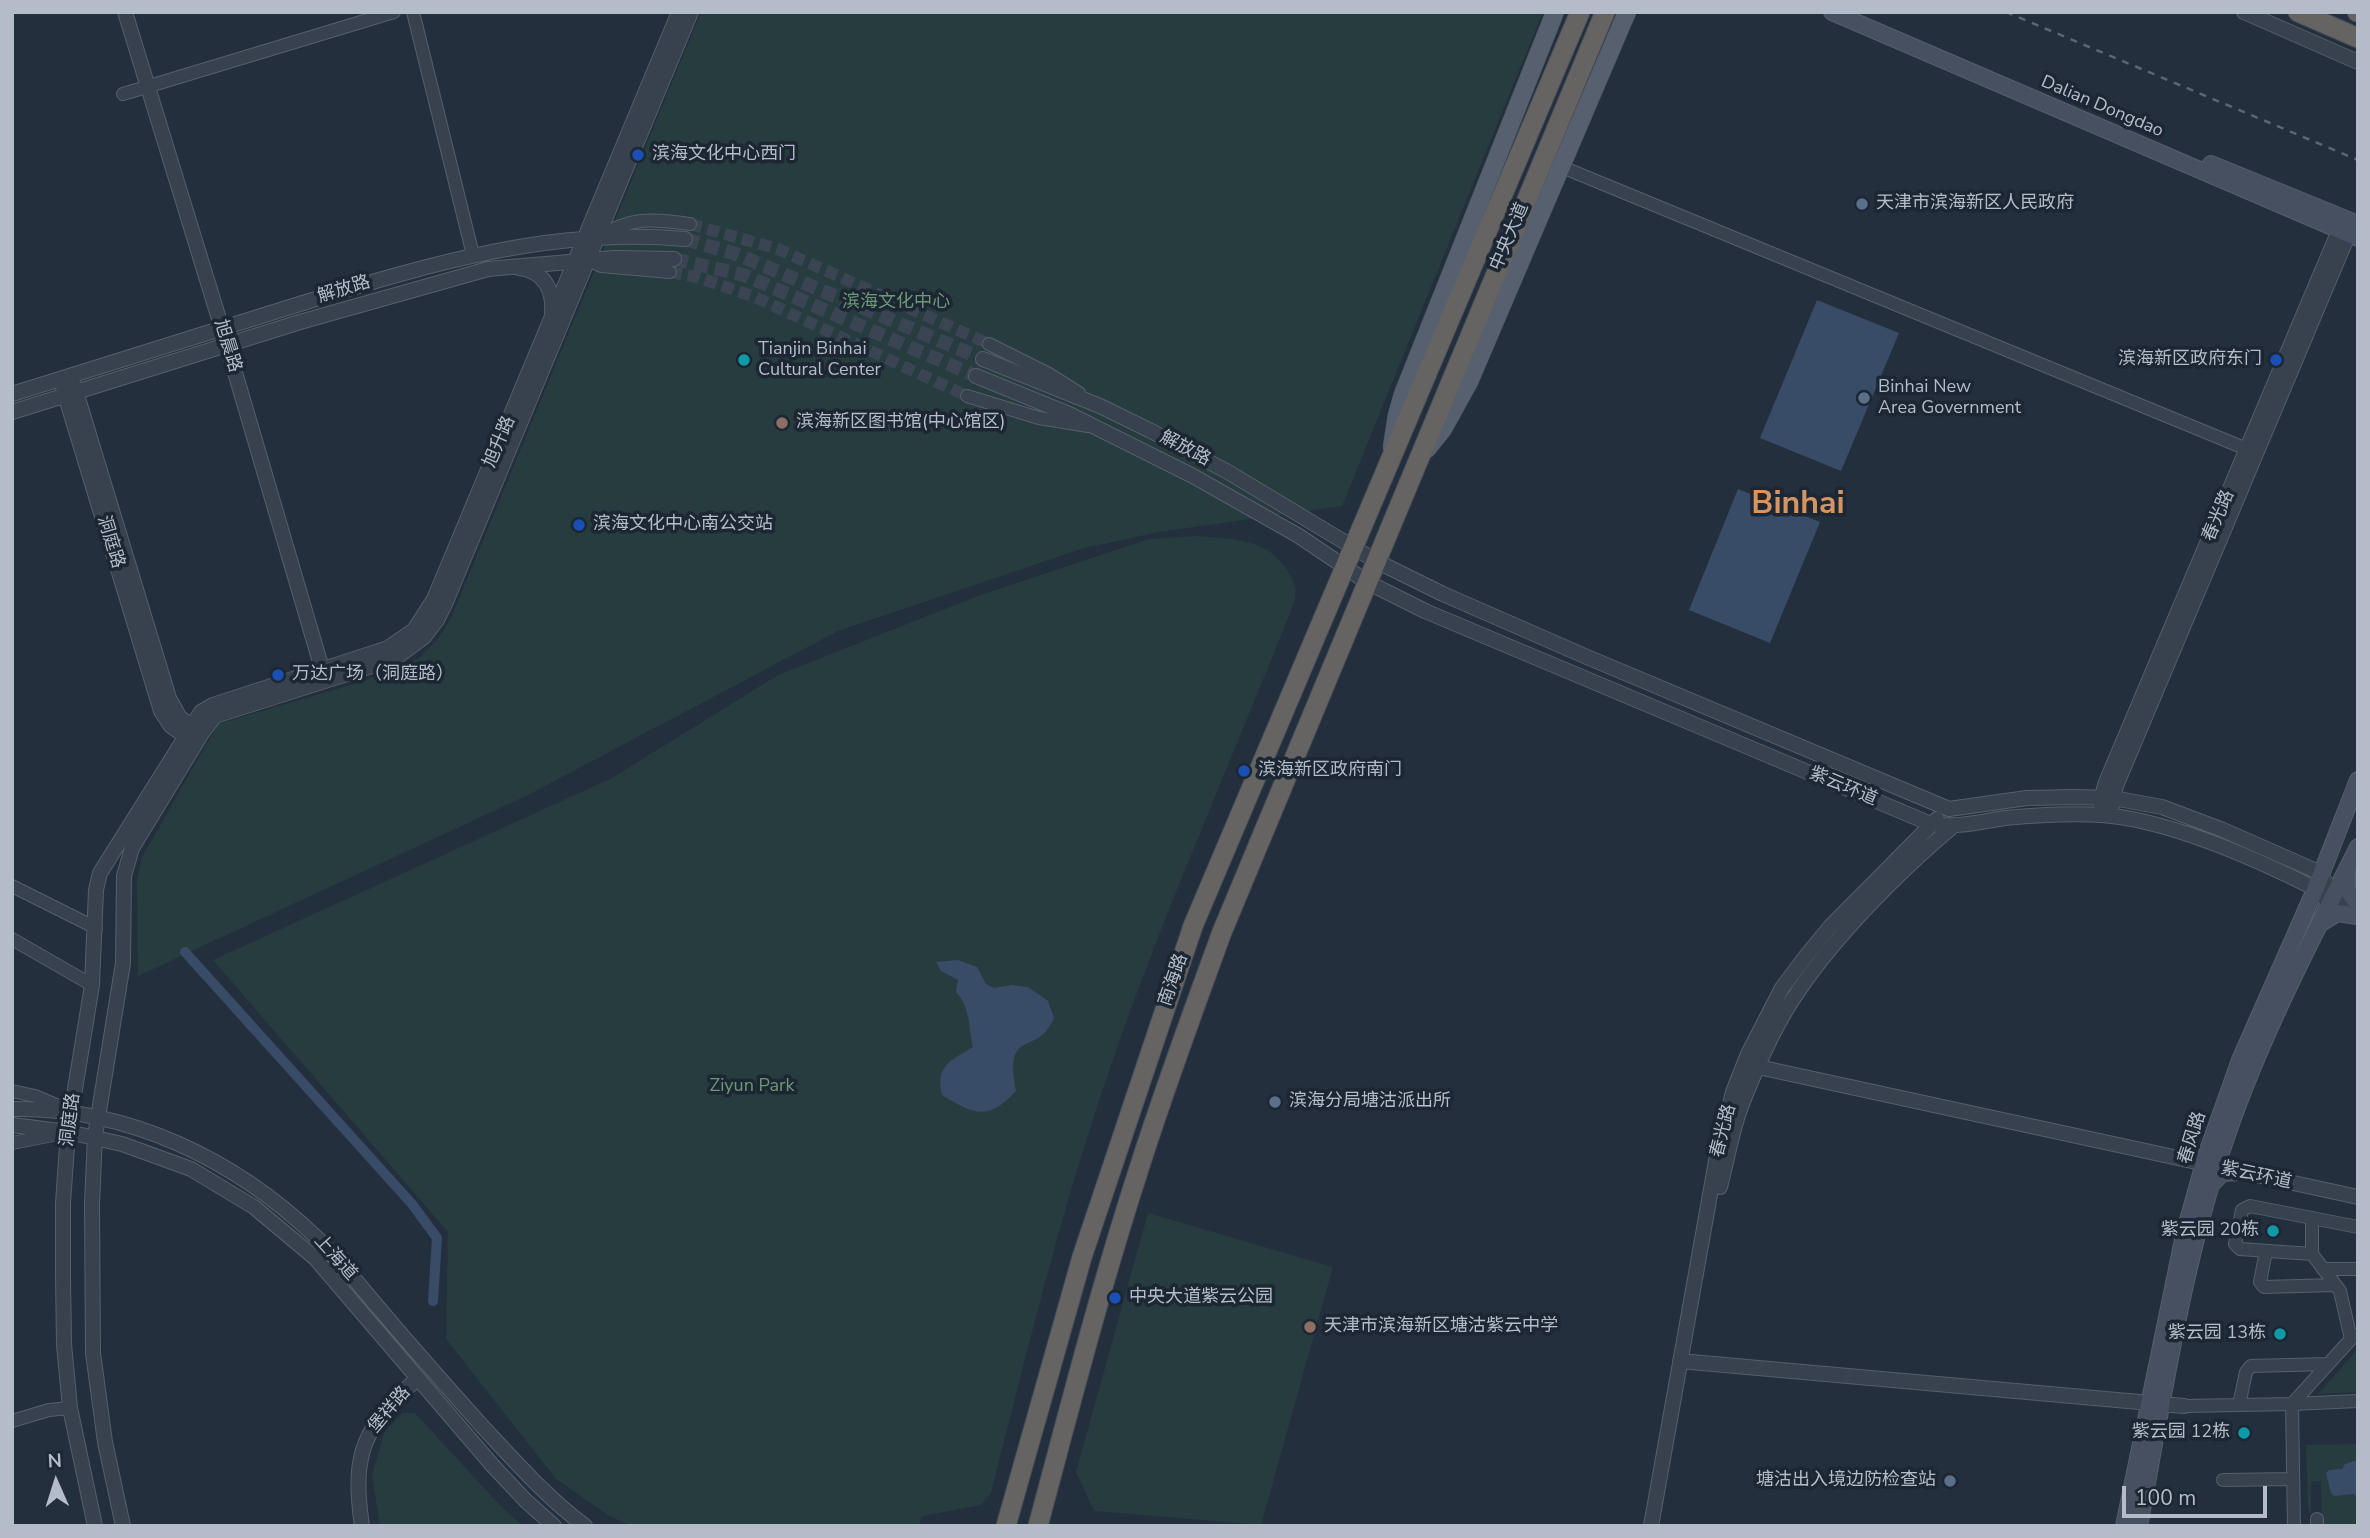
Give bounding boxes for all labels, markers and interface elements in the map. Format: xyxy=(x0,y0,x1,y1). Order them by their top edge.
street label: Dalian Dongdao xyxy=(2038,71,2166,143)
place label: 滨海文化中心西门 xyxy=(652,144,796,166)
marker: 滨海文化中心西门 xyxy=(630,147,646,163)
place label: 天津市滨海新区人民政府 xyxy=(1876,193,2074,215)
marker: 天津市滨海新区人民政府 xyxy=(1854,196,1870,212)
street label: 中央大道 xyxy=(1486,200,1534,274)
street label: 解放路 xyxy=(315,272,373,308)
park label: 滨海文化中心 xyxy=(842,292,950,314)
street label: 旭晨路 xyxy=(209,317,245,375)
place label: Tianjin Binhai Cultural Center xyxy=(758,339,881,382)
place label: 滨海新区政府东门 xyxy=(2118,349,2262,371)
marker: Tianjin Binhai Cultural Center xyxy=(736,352,752,368)
marker: 滨海新区政府东门 xyxy=(2268,352,2284,368)
place label: Binhai New Area Government xyxy=(1878,377,2021,420)
marker: Binhai New Area Government xyxy=(1856,390,1872,406)
place label: 滨海新区图书馆(中心馆区) xyxy=(796,412,1005,434)
street label: 旭升路 xyxy=(480,413,520,471)
marker: 滨海新区图书馆(中心馆区) xyxy=(774,415,790,431)
street label: 解放路 xyxy=(1156,427,1214,471)
district label: Binhai xyxy=(1751,486,1845,524)
street label: 春光路 xyxy=(2199,487,2239,545)
street label: 洞庭路 xyxy=(92,513,128,571)
place label: 滨海文化中心南公交站 xyxy=(593,514,773,536)
marker: 滨海文化中心南公交站 xyxy=(571,517,587,533)
place label: 万达广场（洞庭路） xyxy=(292,664,454,686)
marker: 万达广场（洞庭路） xyxy=(270,667,286,683)
place label: 滨海新区政府南门 xyxy=(1258,760,1402,782)
marker: 滨海新区政府南门 xyxy=(1236,763,1252,779)
street label: 紫云环道 xyxy=(1806,763,1880,811)
street label: 南海路 xyxy=(1155,951,1193,1009)
park label: Ziyun Park xyxy=(710,1076,794,1098)
place label: 滨海分局塘沽派出所 xyxy=(1289,1091,1451,1113)
street label: 洞庭路 xyxy=(57,1092,85,1148)
marker: 滨海分局塘沽派出所 xyxy=(1267,1094,1283,1110)
street label: 春光路 xyxy=(1707,1102,1741,1160)
street label: 春风路 xyxy=(2175,1109,2211,1167)
street label: 紫云环道 xyxy=(2219,1158,2293,1194)
place label: 紫云园 20栋 xyxy=(2161,1220,2259,1242)
marker: 紫云园 20栋 xyxy=(2265,1223,2281,1239)
street label: 上海道 xyxy=(309,1231,361,1285)
place label: 中央大道紫云公园 xyxy=(1129,1287,1273,1309)
marker: 中央大道紫云公园 xyxy=(1107,1290,1123,1306)
place label: 天津市滨海新区塘沽紫云中学 xyxy=(1324,1316,1558,1338)
marker: 天津市滨海新区塘沽紫云中学 xyxy=(1302,1319,1318,1335)
place label: 紫云园 13栋 xyxy=(2168,1323,2266,1345)
marker: 紫云园 13栋 xyxy=(2272,1326,2288,1342)
street label: 堡祥路 xyxy=(364,1382,416,1438)
place label: 紫云园 12栋 xyxy=(2132,1422,2230,1444)
marker: 紫云园 12栋 xyxy=(2236,1425,2252,1441)
north arrow xyxy=(21,1447,91,1517)
text: N xyxy=(47,1448,63,1474)
place label: 塘沽出入境边防检查站 xyxy=(1756,1470,1936,1492)
scale bar xyxy=(2125,1472,2270,1516)
marker: 塘沽出入境边防检查站 xyxy=(1942,1473,1958,1489)
text: 100 m xyxy=(2135,1484,2196,1512)

